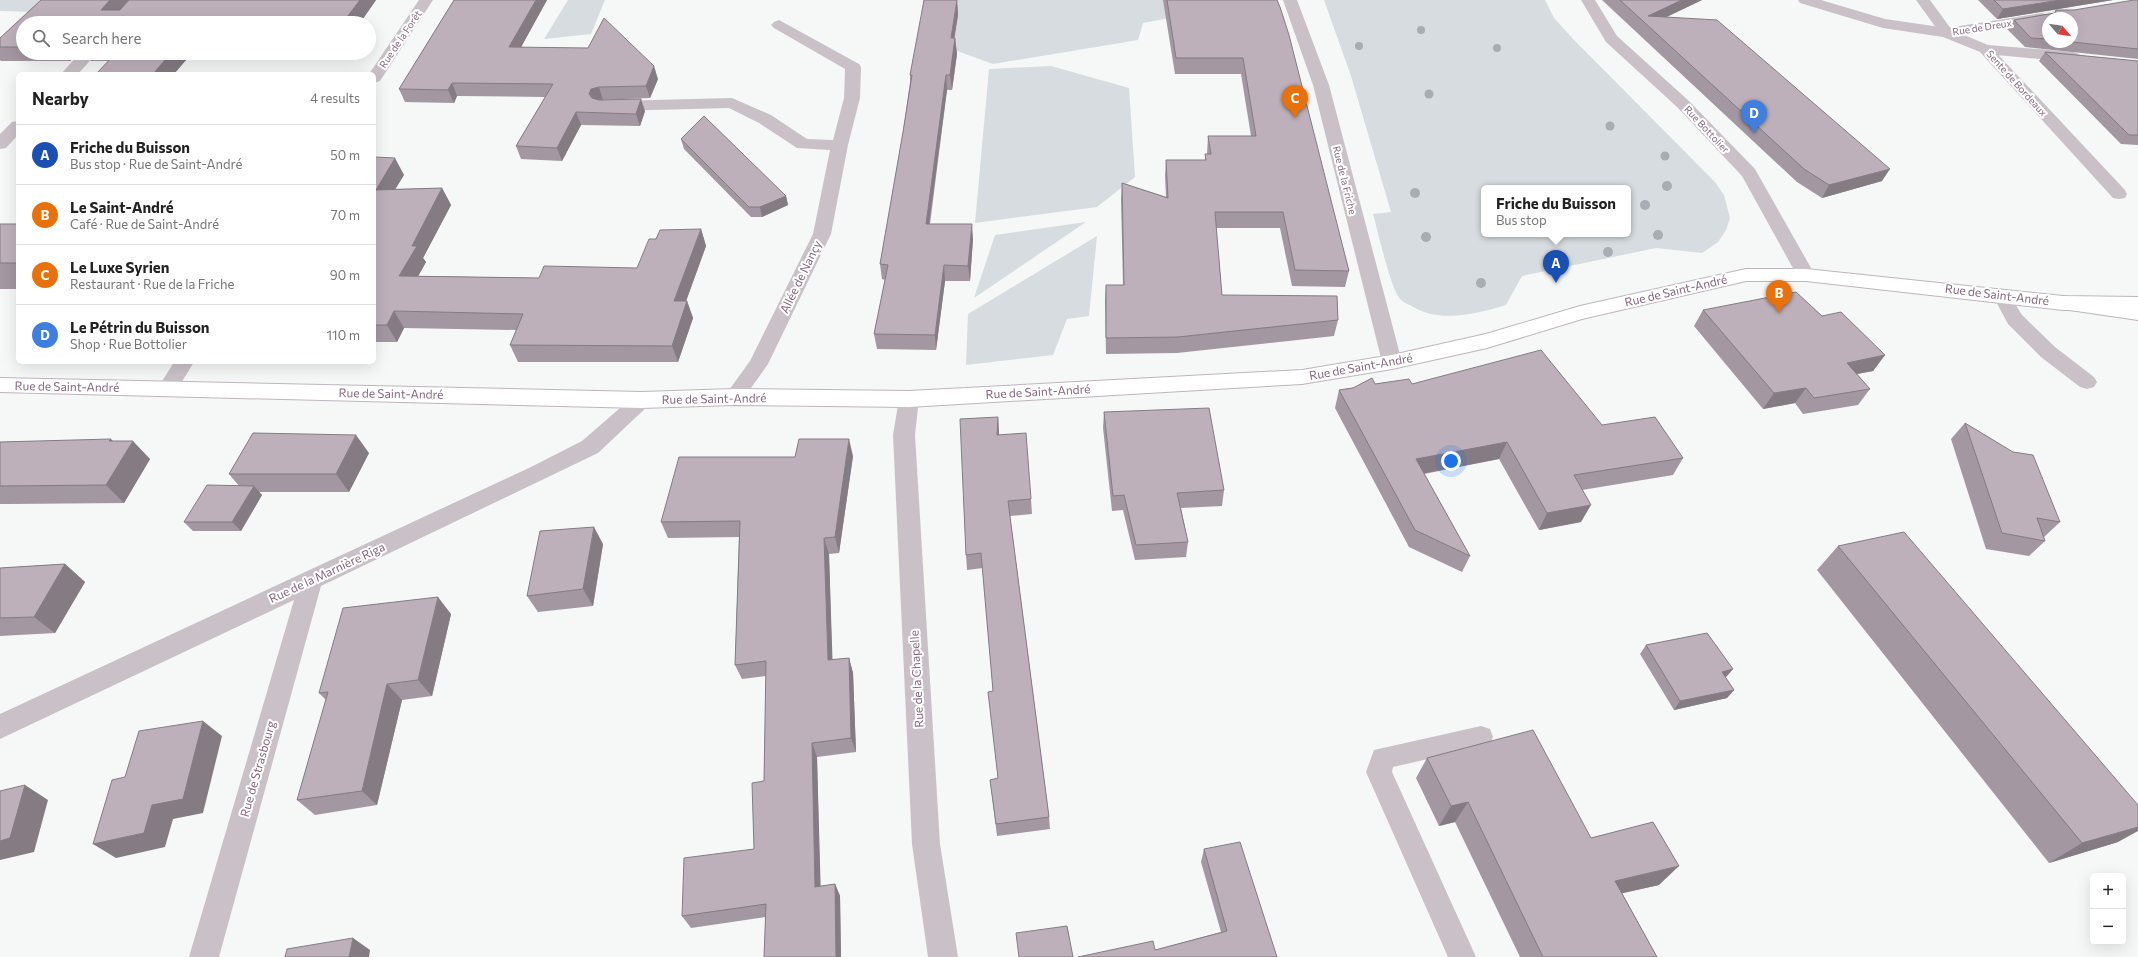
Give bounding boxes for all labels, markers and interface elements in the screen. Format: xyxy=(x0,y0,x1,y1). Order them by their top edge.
street label: Rue de la Forêt xyxy=(376,8,424,70)
north arrow xyxy=(2042,12,2078,48)
search box xyxy=(16,16,376,60)
street label: Rue de Dreux xyxy=(1952,16,2013,38)
icon: search xyxy=(30,27,52,49)
text: Search here xyxy=(62,29,141,47)
street label: Sente de Bordeaux xyxy=(1984,48,2050,119)
pin: C xyxy=(1282,85,1308,118)
text: Nearby xyxy=(32,88,89,109)
text: 4 results xyxy=(310,90,360,106)
pin: D xyxy=(1741,100,1767,133)
street label: Rue Bottolier xyxy=(1682,103,1732,155)
text: Friche du Buisson xyxy=(70,138,190,156)
street label: Rue de la Friche xyxy=(1331,144,1359,216)
text: A xyxy=(40,147,50,163)
text: 50 m xyxy=(330,147,360,163)
text: Bus stop · Rue de Saint-André xyxy=(70,156,242,172)
popup xyxy=(1481,185,1631,237)
text: Friche du Buisson xyxy=(1496,194,1616,212)
text: Le Saint-André xyxy=(70,198,174,216)
text: B xyxy=(41,207,49,223)
text: 70 m xyxy=(331,207,360,223)
text: Bus stop xyxy=(1496,212,1547,228)
text: Café · Rue de Saint-André xyxy=(70,216,219,232)
street label: Allée de Nançy xyxy=(776,238,824,315)
pin: A xyxy=(1543,250,1569,283)
text: Le Luxe Syrien xyxy=(70,258,169,276)
text: C xyxy=(41,267,49,283)
text: 90 m xyxy=(330,267,360,283)
street label: Rue de Saint-André xyxy=(1623,271,1728,309)
text: Restaurant · Rue de la Friche xyxy=(70,276,234,292)
pin: B xyxy=(1766,280,1792,313)
street label: Rue de Saint-André xyxy=(1944,281,2050,307)
text: Le Pétrin du Buisson xyxy=(70,318,210,336)
text: D xyxy=(40,327,50,343)
text: 110 m xyxy=(327,327,360,343)
text: Shop · Rue Bottolier xyxy=(70,336,187,352)
street label: Rue de Saint-André xyxy=(1308,350,1414,382)
street label: Rue de Saint-André xyxy=(14,378,120,394)
street label: Rue de Saint-André xyxy=(985,381,1091,401)
street label: Rue de Saint-André xyxy=(338,385,444,401)
street label: Rue de Saint-André xyxy=(661,390,767,406)
your location xyxy=(1441,451,1461,471)
street label: Rue de la Marnière Riga xyxy=(266,539,387,605)
street label: Rue de la Chapelle xyxy=(906,630,926,728)
street label: Rue de Strasbourg xyxy=(237,719,278,818)
map controls xyxy=(2090,873,2126,945)
button: + xyxy=(2090,873,2126,909)
button: − xyxy=(2090,909,2126,945)

